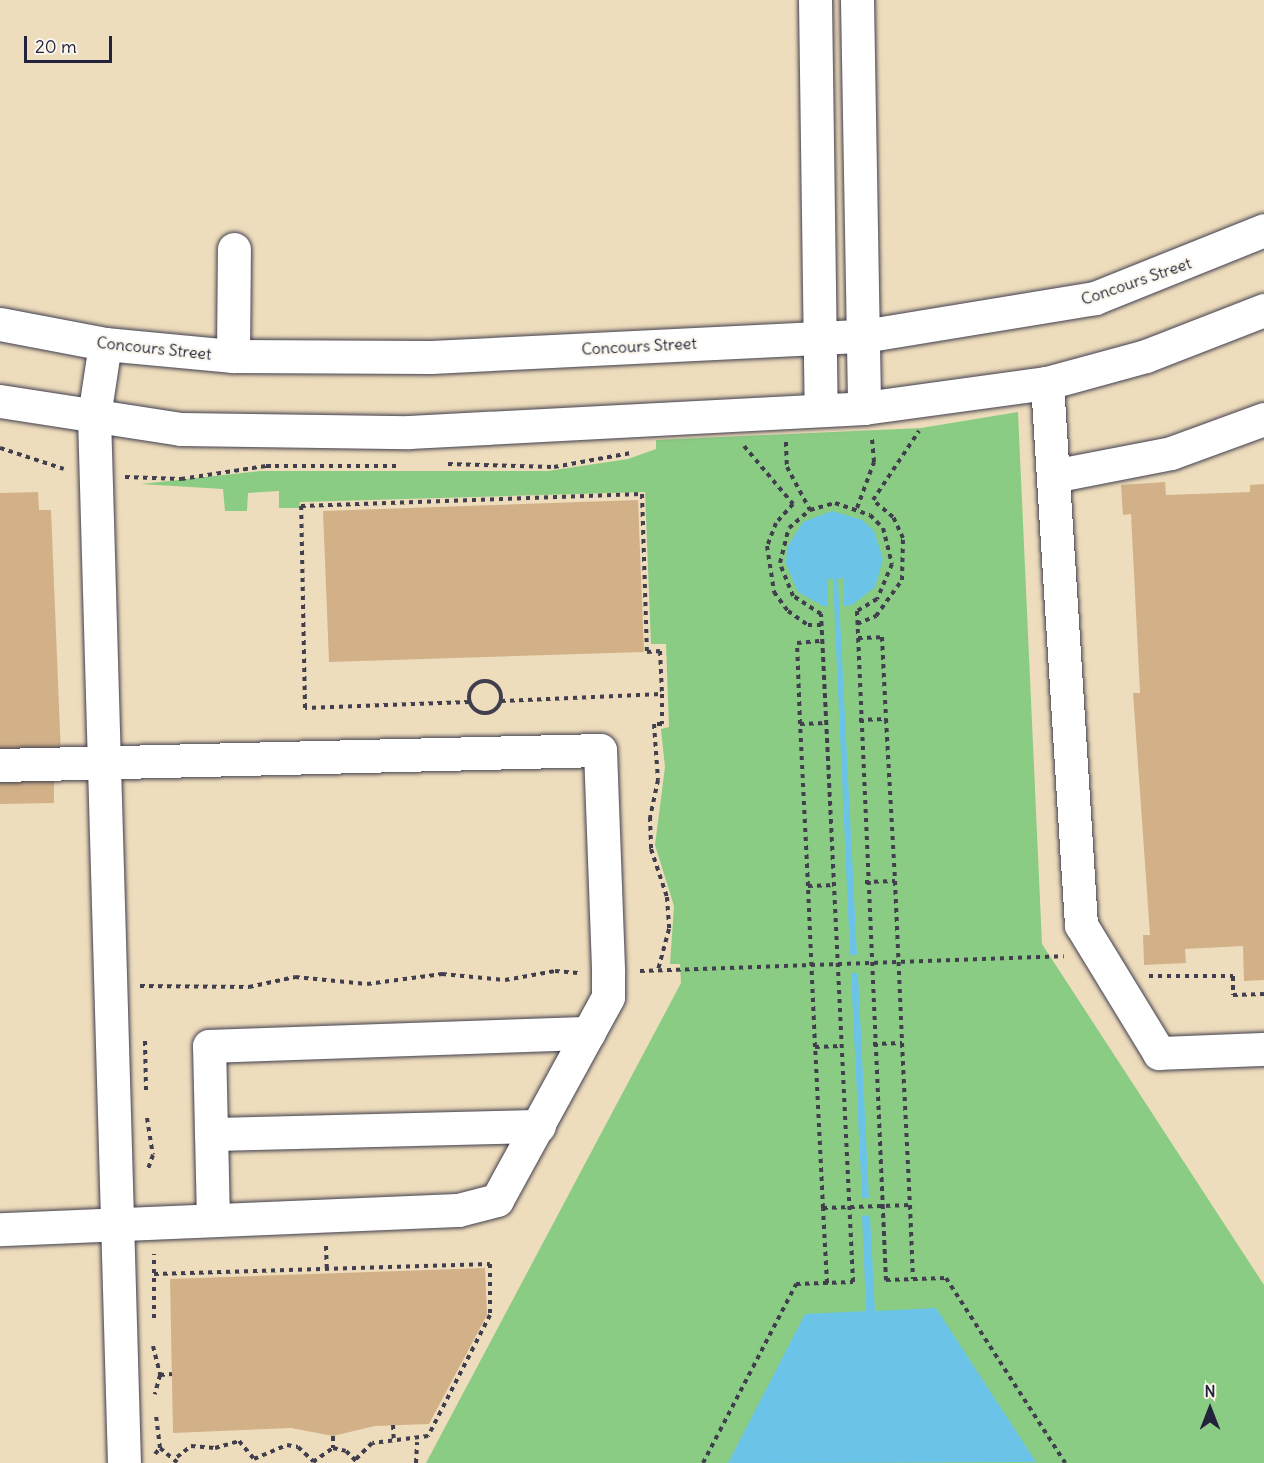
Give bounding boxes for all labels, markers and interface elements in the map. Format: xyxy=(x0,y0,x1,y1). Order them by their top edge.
scale bar xyxy=(27,24,116,62)
text: 20 m xyxy=(35,35,77,58)
street label: Concours Street xyxy=(1078,253,1194,309)
street label: Concours Street xyxy=(96,332,212,364)
street label: Concours Street xyxy=(581,333,697,359)
north arrow xyxy=(1180,1379,1240,1439)
text: N xyxy=(1204,1381,1216,1401)

